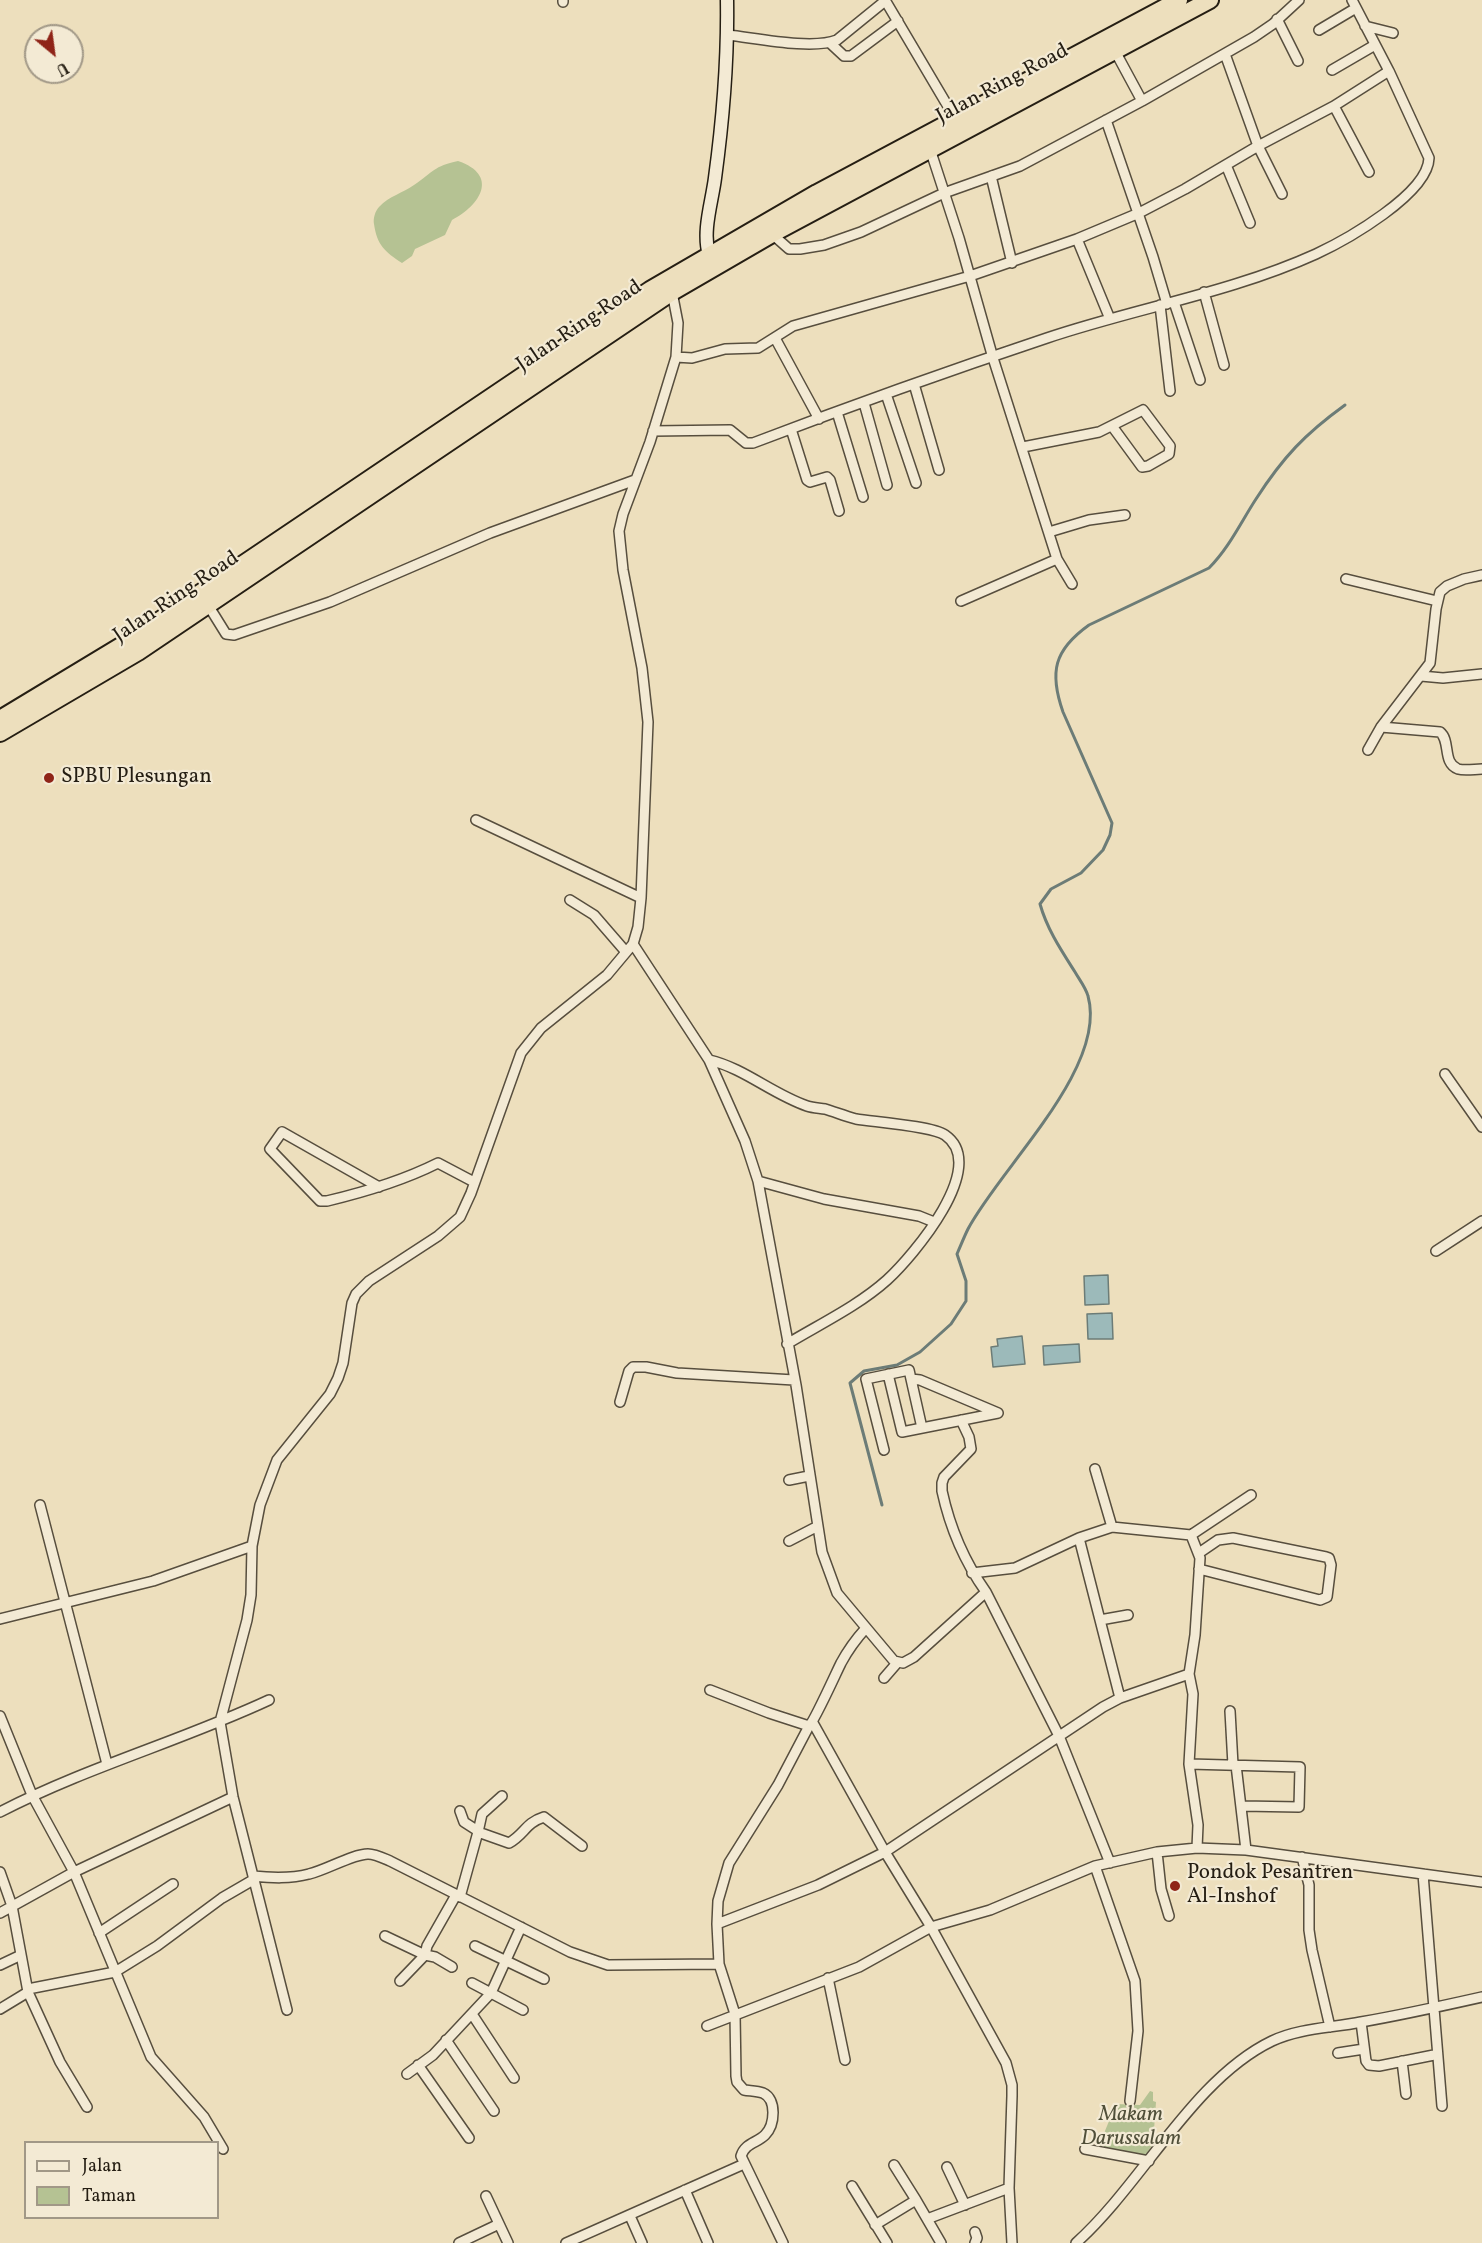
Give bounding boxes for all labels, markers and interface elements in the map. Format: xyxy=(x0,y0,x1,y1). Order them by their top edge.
north arrow xyxy=(24,24,84,84)
street label: Jalan Ring Road xyxy=(932,40,1074,130)
text: U xyxy=(52,56,72,80)
street label: Jalan Ring Road xyxy=(512,276,648,378)
street label: Jalan Ring Road xyxy=(109,547,245,649)
place label: SPBU Plesungan xyxy=(61,765,212,791)
marker: SPBU Plesungan xyxy=(42,771,56,785)
place label: Pondok Pesantren Al-Inshof xyxy=(1187,1861,1353,1911)
marker: Pondok Pesantren Al-Inshof xyxy=(1168,1879,1182,1893)
park label: Makam Darussalam xyxy=(1081,2103,1181,2153)
legend xyxy=(24,2141,219,2219)
text: Jalan xyxy=(82,2154,122,2179)
text: Taman xyxy=(82,2184,136,2209)

